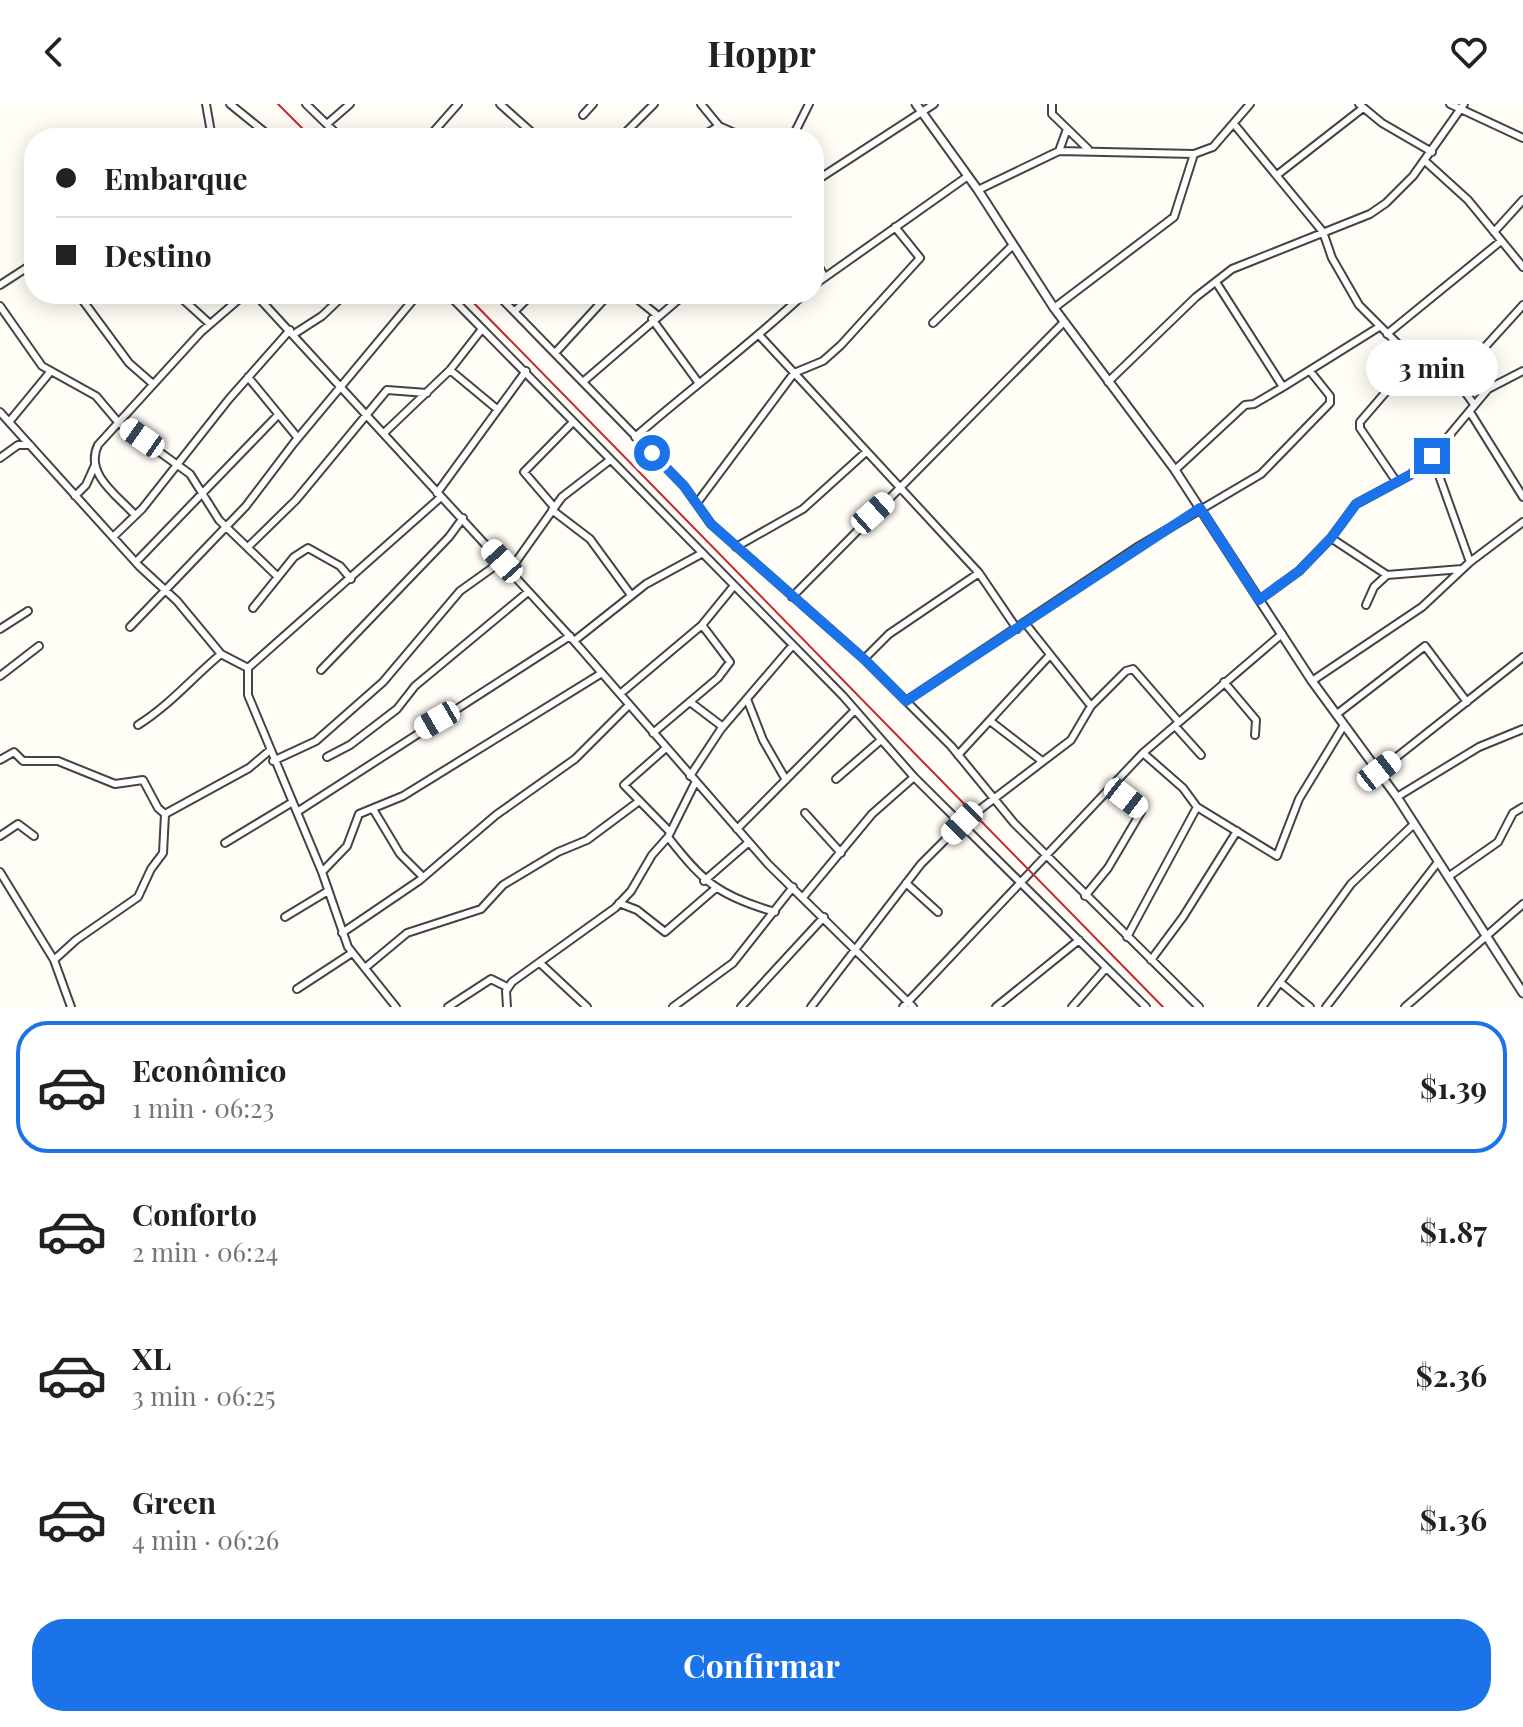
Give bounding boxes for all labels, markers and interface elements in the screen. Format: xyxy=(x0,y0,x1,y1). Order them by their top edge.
text: Hoppr xyxy=(707,28,816,76)
icon: back xyxy=(32,30,76,74)
icon: heart xyxy=(1447,30,1491,74)
text: Embarque xyxy=(104,158,248,198)
text: Destino xyxy=(104,235,212,275)
callout: 3 min xyxy=(1366,340,1498,396)
text: 3 min xyxy=(1399,350,1465,385)
car xyxy=(115,414,169,462)
route start xyxy=(634,435,670,471)
route end xyxy=(1414,438,1450,474)
car xyxy=(847,488,899,538)
car xyxy=(477,535,527,587)
car xyxy=(410,698,464,742)
car xyxy=(1353,747,1405,795)
car xyxy=(1100,774,1152,822)
car xyxy=(937,797,987,849)
text: Econômico xyxy=(132,1050,287,1090)
icon: car xyxy=(36,1051,108,1123)
text: $1.39 xyxy=(1420,1067,1487,1107)
text: 1 min · 06:23 xyxy=(132,1090,274,1125)
text: Conforto xyxy=(132,1194,257,1234)
icon: car xyxy=(36,1195,108,1267)
text: $1.87 xyxy=(1420,1211,1487,1251)
text: 2 min · 06:24 xyxy=(132,1234,278,1269)
text: XL xyxy=(132,1338,171,1378)
icon: car xyxy=(36,1339,108,1411)
text: $2.36 xyxy=(1415,1355,1487,1395)
text: 3 min · 06:25 xyxy=(132,1378,275,1413)
text: Green xyxy=(132,1482,216,1522)
icon: car xyxy=(36,1483,108,1555)
text: $1.36 xyxy=(1420,1499,1487,1539)
text: 4 min · 06:26 xyxy=(132,1522,279,1557)
button: Confirmar xyxy=(32,1619,1491,1711)

